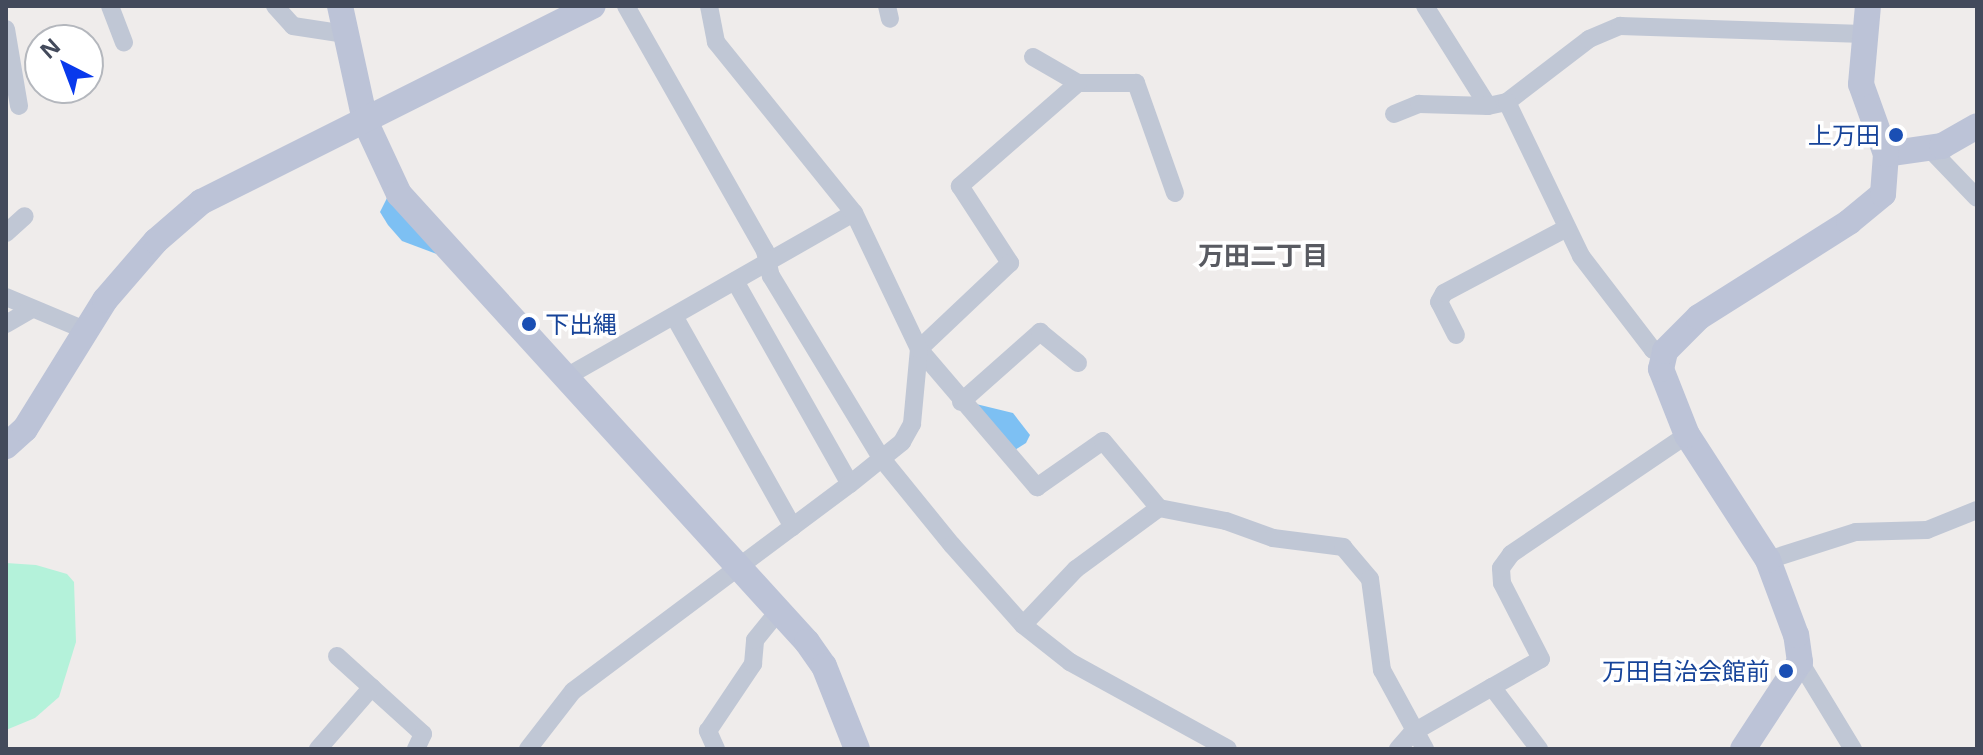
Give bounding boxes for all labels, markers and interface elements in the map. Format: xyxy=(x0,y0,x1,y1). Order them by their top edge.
north arrow xyxy=(24,24,104,104)
text: N xyxy=(33,31,66,65)
place label: 上万田 xyxy=(1808,121,1880,149)
marker: 上万田 xyxy=(1887,126,1905,144)
district label: 万田二丁目 xyxy=(1198,240,1328,272)
place label: 下出縄 xyxy=(545,310,617,338)
marker: 下出縄 xyxy=(520,315,538,333)
place label: 万田自治会館前 xyxy=(1602,657,1770,685)
marker: 万田自治会館前 xyxy=(1777,662,1795,680)

